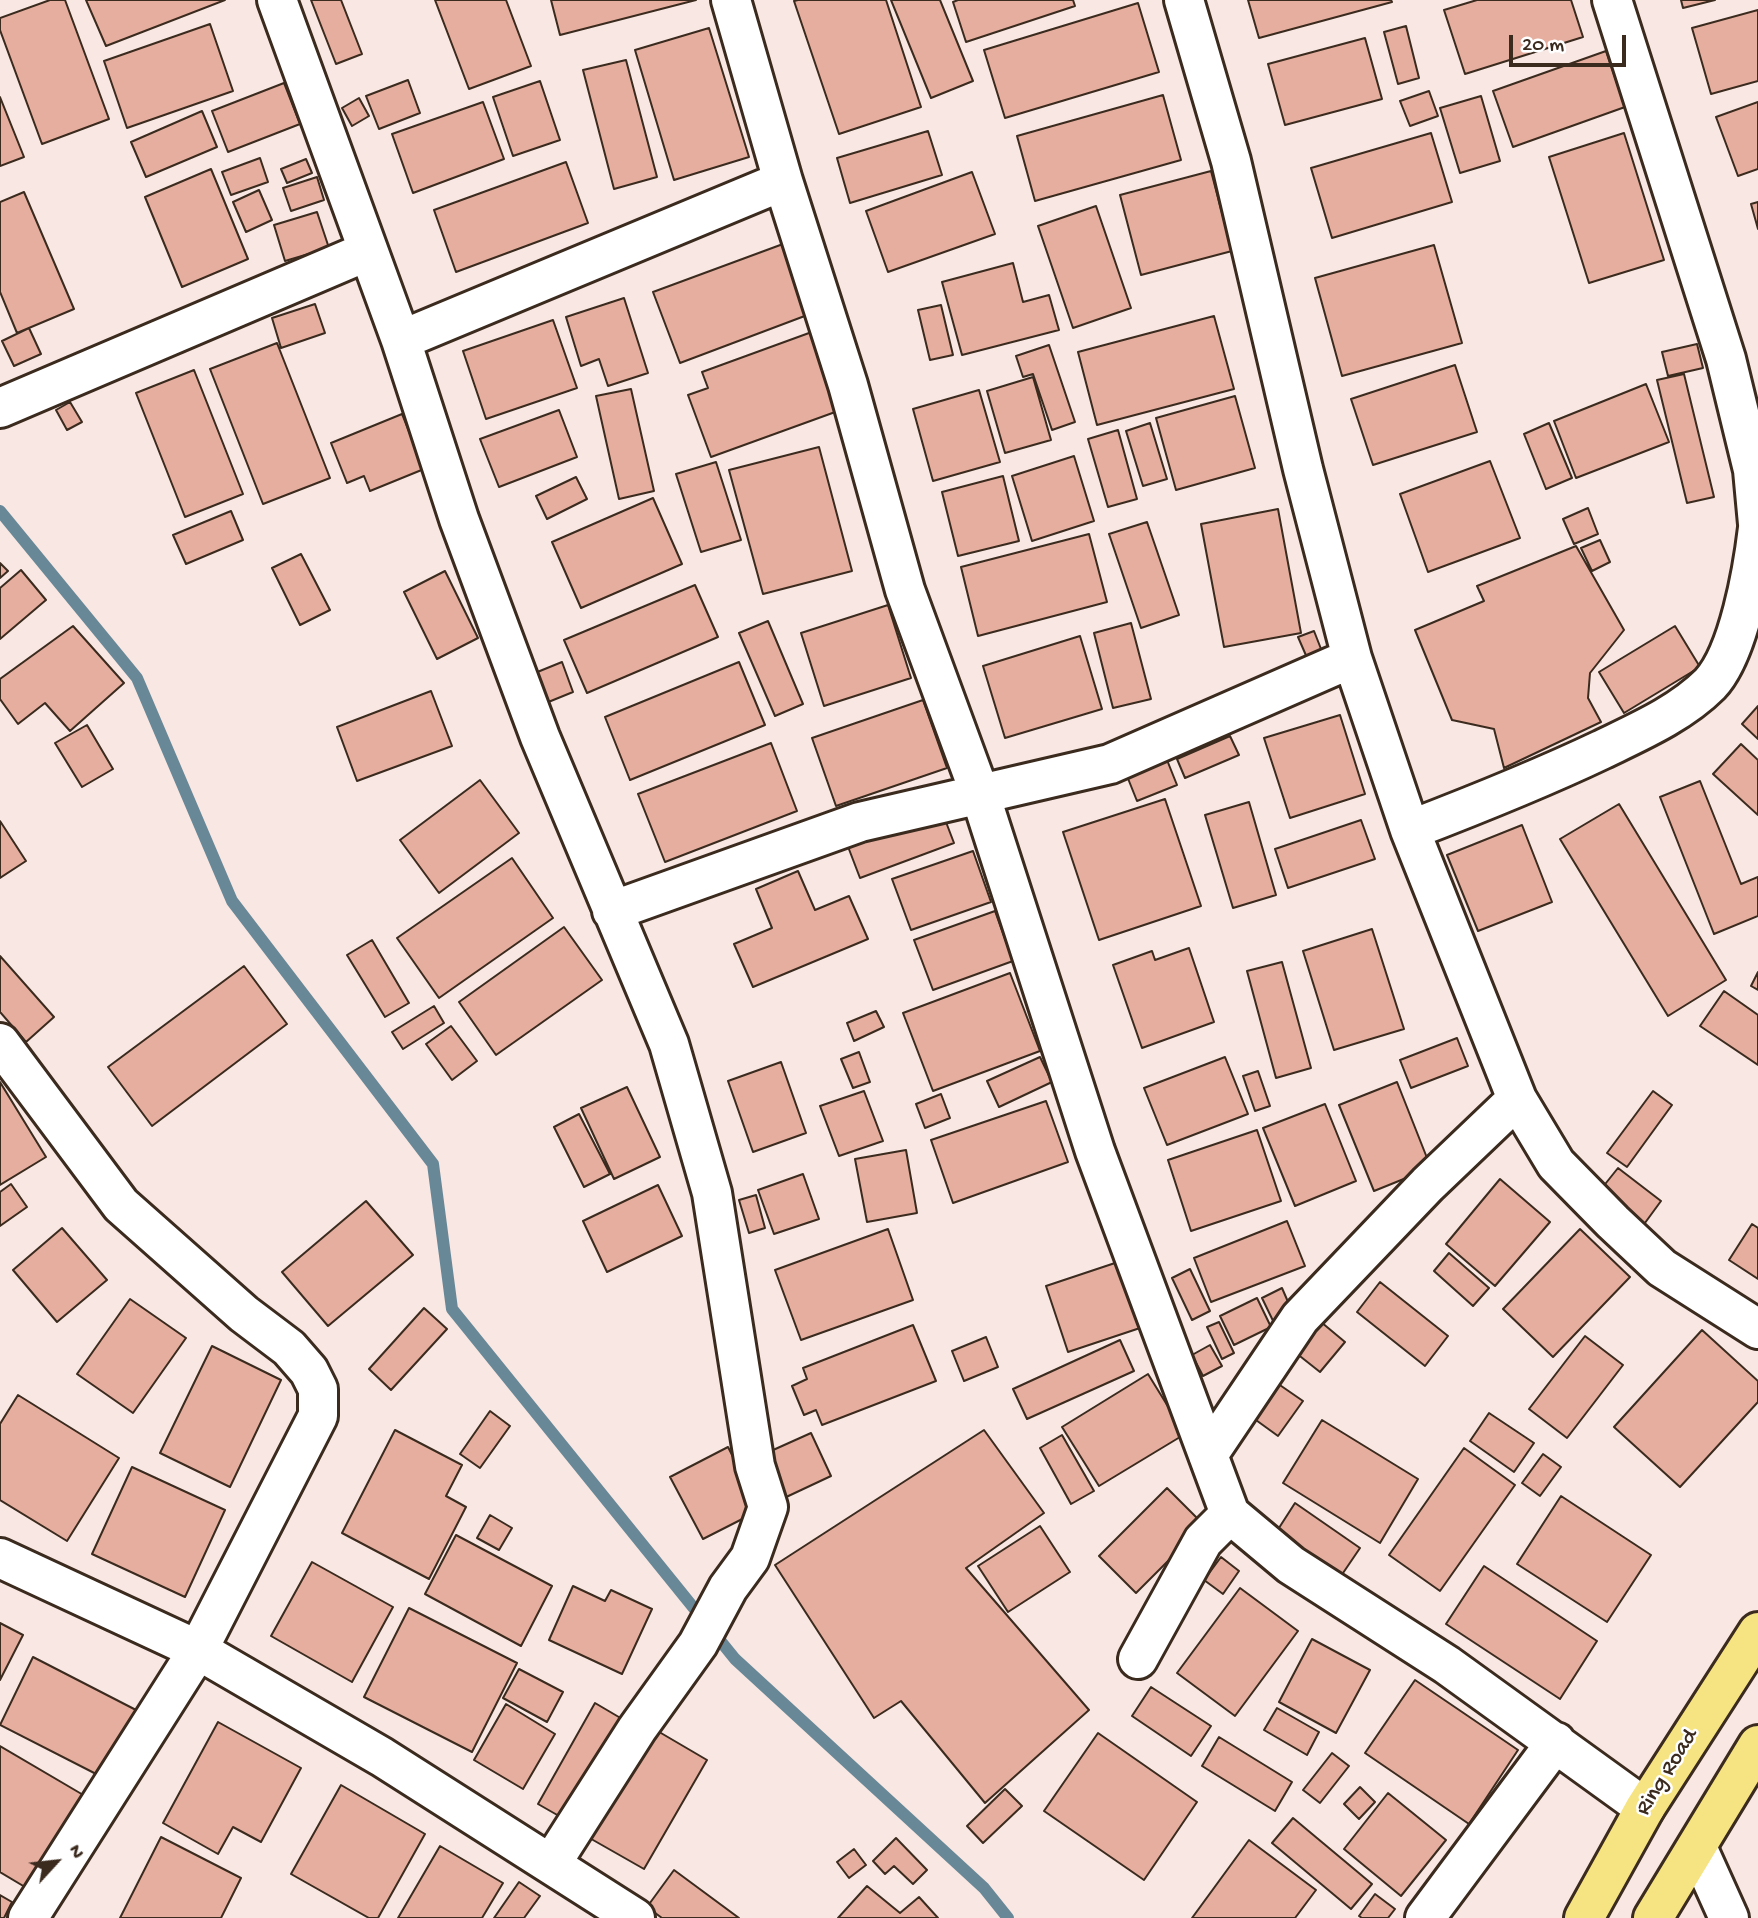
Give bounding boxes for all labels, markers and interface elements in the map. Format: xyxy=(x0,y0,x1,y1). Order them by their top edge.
scale bar xyxy=(1513,21,1630,65)
text: 20 m xyxy=(1522,34,1564,59)
street label: Ring Road xyxy=(1631,1725,1705,1821)
north arrow xyxy=(21,1827,91,1897)
text: N xyxy=(62,1841,88,1863)

